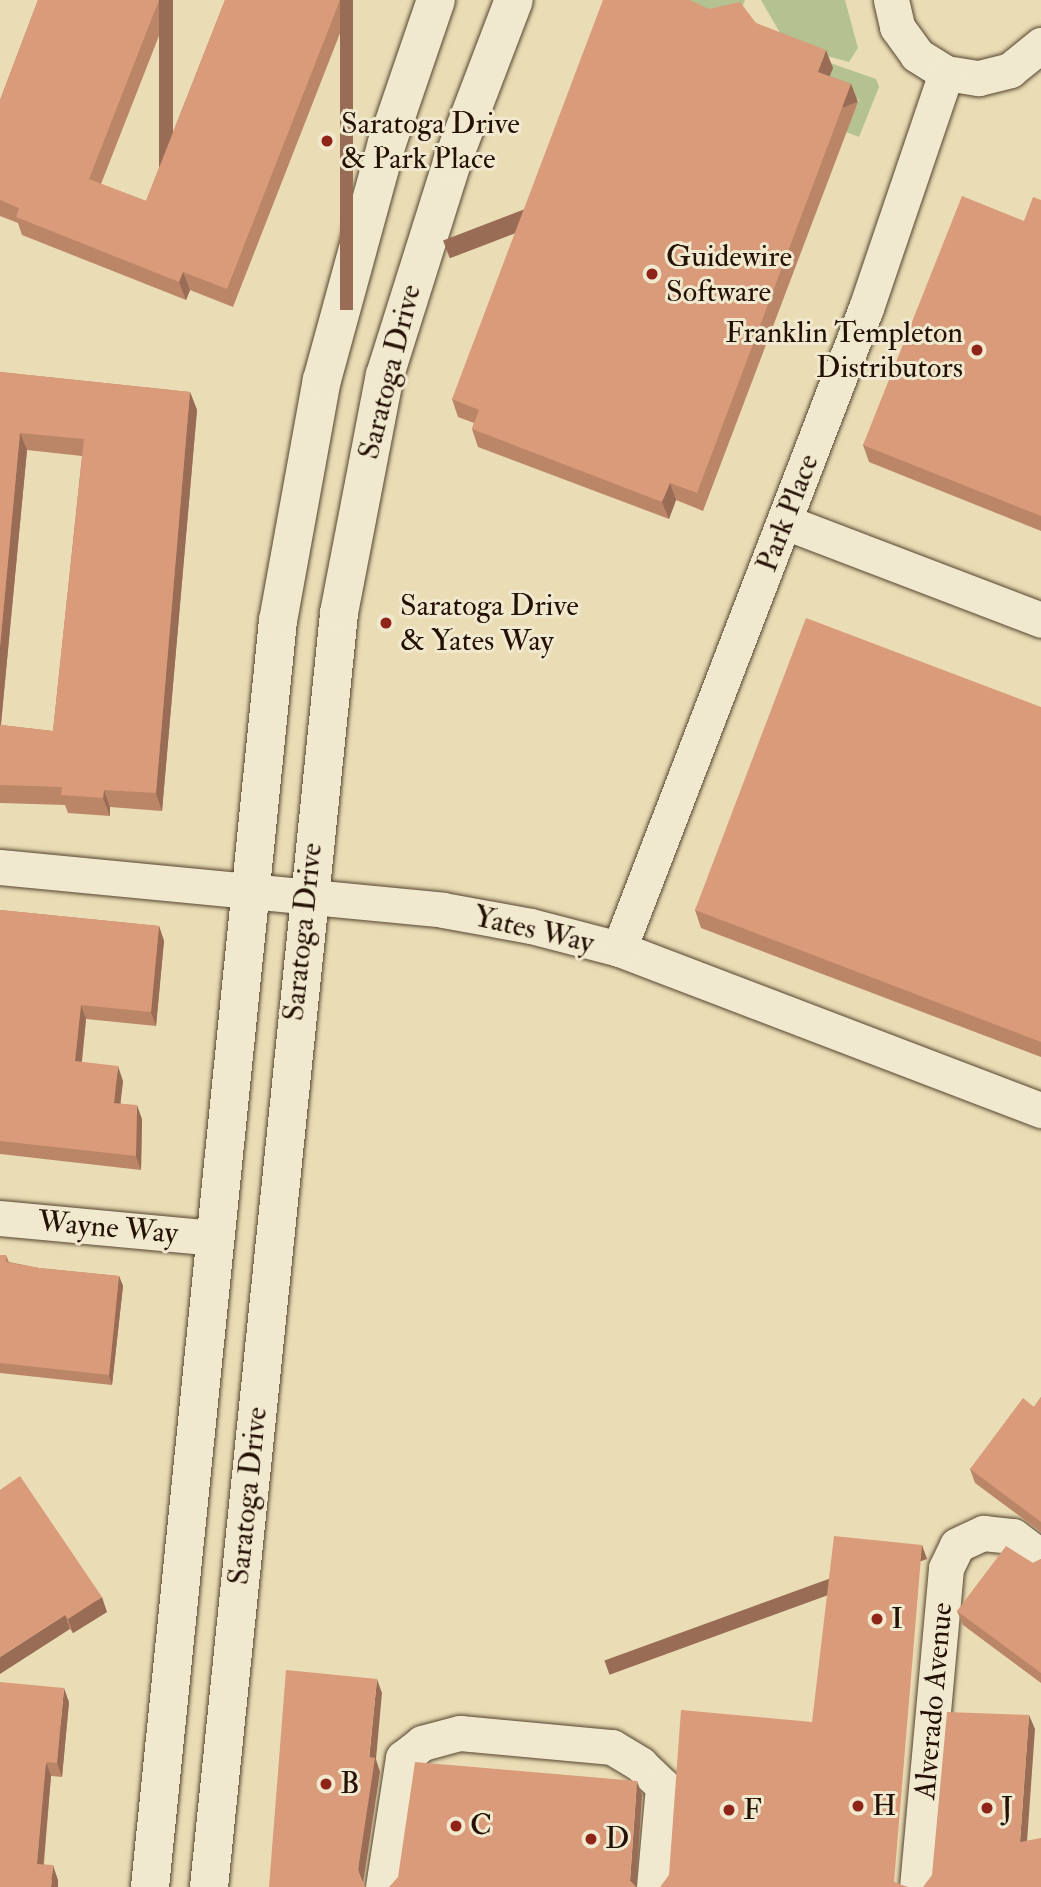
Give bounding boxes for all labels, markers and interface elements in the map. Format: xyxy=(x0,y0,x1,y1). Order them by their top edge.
place label: Saratoga Drive & Park Place xyxy=(341,106,520,176)
marker: Saratoga Drive & Park Place xyxy=(319,133,335,149)
place label: Guidewire Software xyxy=(666,239,792,310)
marker: Guidewire Software xyxy=(644,266,660,282)
street label: Saratoga Drive xyxy=(351,281,429,463)
place label: Franklin Templeton Distributors xyxy=(725,315,963,386)
marker: Franklin Templeton Distributors xyxy=(969,342,985,358)
street label: Park Place xyxy=(749,449,827,577)
place label: Saratoga Drive & Yates Way xyxy=(400,588,579,658)
marker: Saratoga Drive & Yates Way xyxy=(378,615,394,631)
street label: Saratoga Drive xyxy=(276,841,330,1023)
street label: Yates Way xyxy=(470,899,598,961)
street label: Wayne Way xyxy=(36,1204,180,1252)
street label: Saratoga Drive xyxy=(221,1405,275,1587)
place label: I xyxy=(891,1601,903,1637)
street label: Alverado Avenue xyxy=(907,1601,961,1801)
marker: I xyxy=(869,1611,885,1627)
place label: B xyxy=(340,1766,360,1802)
marker: B xyxy=(318,1776,334,1792)
place label: H xyxy=(872,1788,897,1824)
place label: J xyxy=(1001,1790,1013,1826)
place label: F xyxy=(743,1792,762,1828)
marker: H xyxy=(850,1798,866,1814)
marker: J xyxy=(979,1800,995,1816)
marker: F xyxy=(721,1802,737,1818)
place label: C xyxy=(470,1808,492,1844)
marker: C xyxy=(448,1818,464,1834)
place label: D xyxy=(605,1821,629,1857)
marker: D xyxy=(583,1831,599,1847)

